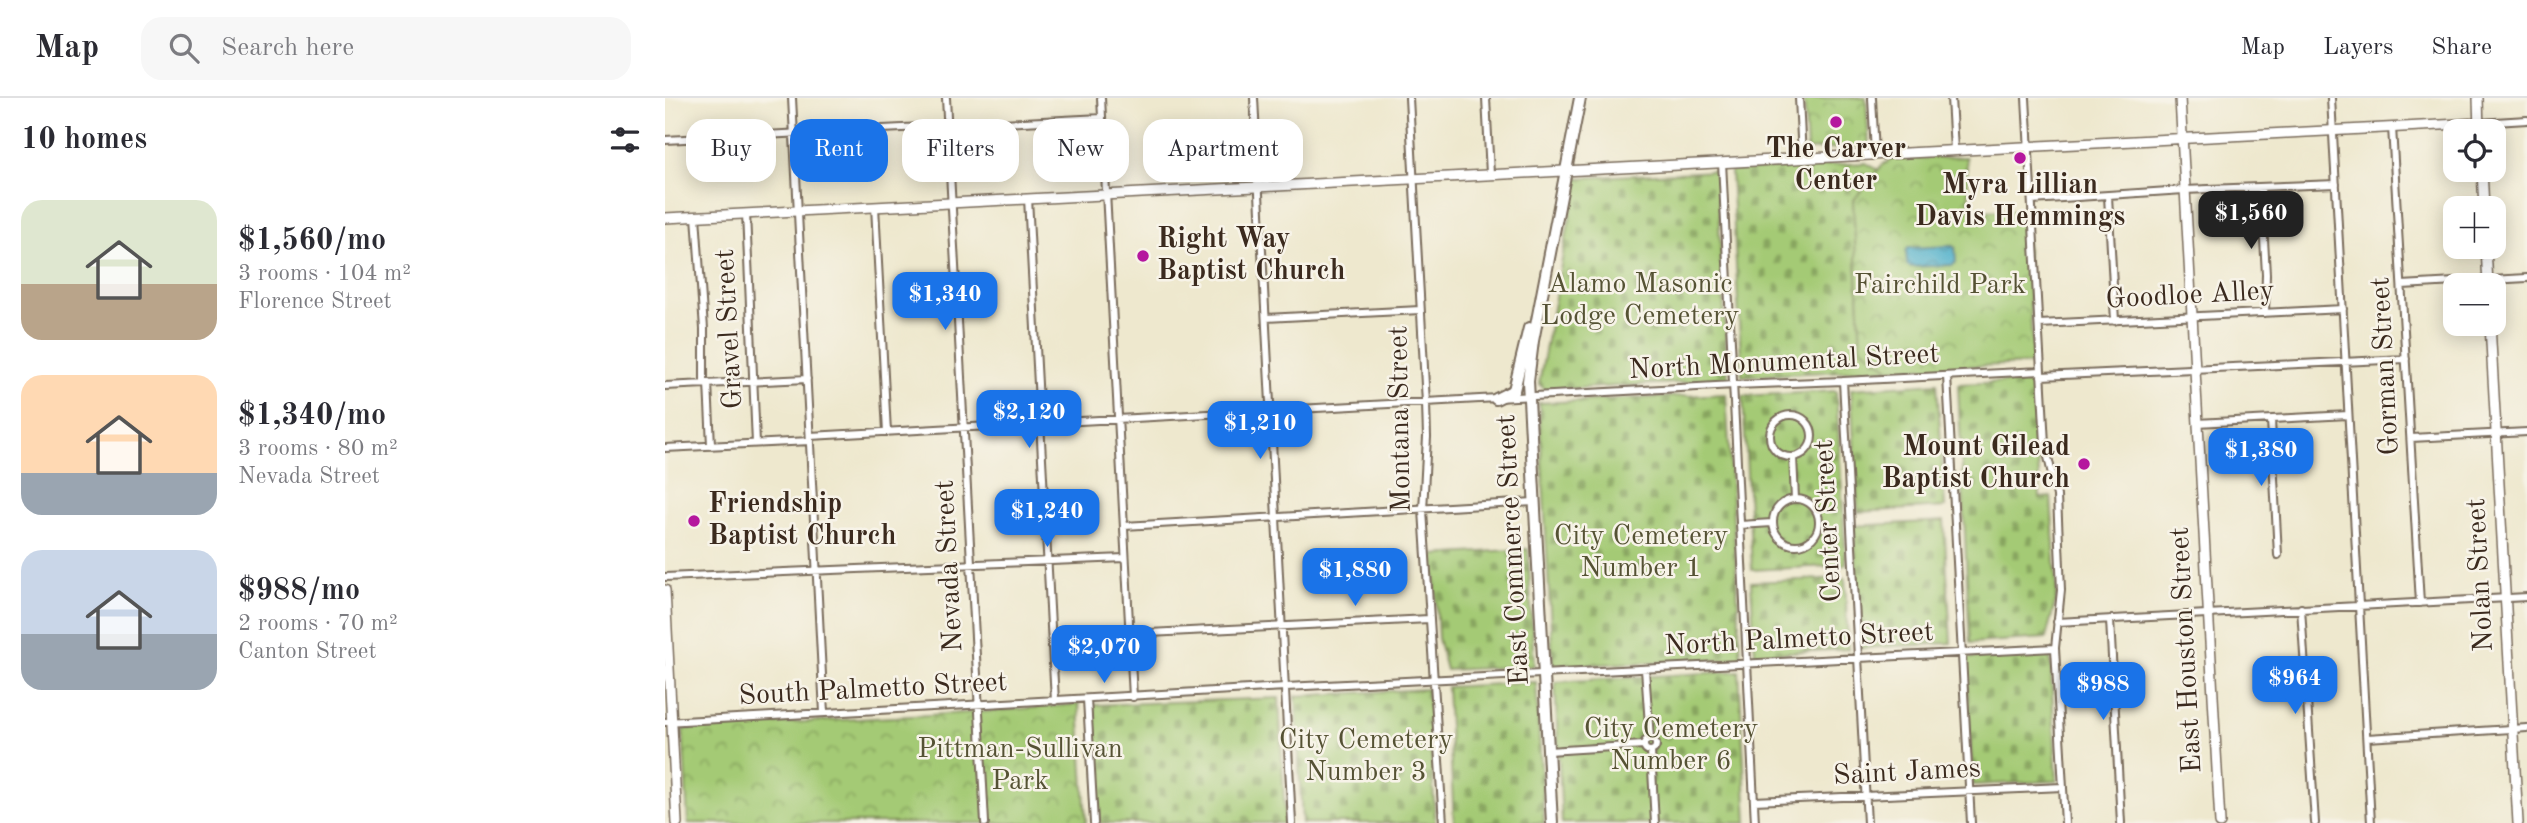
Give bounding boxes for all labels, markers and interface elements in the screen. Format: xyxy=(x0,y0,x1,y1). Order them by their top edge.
search box xyxy=(141,17,631,80)
icon: search xyxy=(165,29,203,67)
text: Map xyxy=(35,32,99,65)
text: Search here xyxy=(221,35,354,61)
text: Map xyxy=(2241,36,2285,60)
text: Layers xyxy=(2323,36,2393,60)
text: Share xyxy=(2431,36,2492,60)
marker: The Carver Center xyxy=(1828,114,1844,130)
chip: Buy xyxy=(686,119,776,182)
chip: Rent xyxy=(790,119,888,182)
chip: Filters xyxy=(902,119,1019,182)
chip: New xyxy=(1033,119,1129,182)
chip: Apartment xyxy=(1143,119,1303,182)
map controls xyxy=(2443,119,2506,336)
button: locate xyxy=(2443,119,2506,182)
icon: filters xyxy=(606,121,644,159)
text: 10 homes xyxy=(21,125,147,155)
place label: The Carver Center xyxy=(1766,136,1906,196)
marker: Myra Lillian Davis Hemmings xyxy=(2012,150,2028,166)
place label: Myra Lillian Davis Hemmings xyxy=(1915,172,2125,232)
pin: $1,560 xyxy=(2194,192,2308,251)
button: + xyxy=(2443,196,2506,259)
text: $1,560 xyxy=(2214,202,2288,225)
text: $1,560/mo xyxy=(238,226,386,256)
place label: Right Way Baptist Church xyxy=(1157,226,1345,286)
icon: home xyxy=(77,228,161,312)
street label: Gravel Street xyxy=(712,248,748,410)
marker: Right Way Baptist Church xyxy=(1135,248,1151,264)
text: 3 rooms · 104 m² xyxy=(238,262,411,285)
park label: Alamo Masonic Lodge Cemetery xyxy=(1541,271,1740,331)
pin: $1,340 xyxy=(888,272,1002,332)
park label: Fairchild Park xyxy=(1854,272,2026,300)
button: − xyxy=(2443,273,2506,336)
street label: Gorman Street xyxy=(2367,276,2405,456)
street label: Goodloe Alley xyxy=(2105,278,2275,314)
text: $1,340 xyxy=(908,283,982,306)
text: Florence Street xyxy=(238,290,392,313)
street label: Montana Street xyxy=(1385,325,1417,513)
street label: North Monumental Street xyxy=(1628,341,1940,385)
pin: $2,120 xyxy=(972,390,1086,450)
text: $1,340/mo xyxy=(238,401,386,431)
text: $2,120 xyxy=(992,401,1066,424)
pin: $1,210 xyxy=(1203,402,1317,461)
icon: home xyxy=(77,403,161,487)
text: $1,210 xyxy=(1223,412,1297,435)
street label: East Commerce Street xyxy=(1493,414,1535,686)
pin: $1,380 xyxy=(2204,428,2318,488)
place label: Mount Gilead Baptist Church xyxy=(1882,434,2070,494)
text: 3 rooms · 80 m² xyxy=(238,437,398,460)
street label: Center Street xyxy=(1811,439,1847,603)
text: $1,380 xyxy=(2224,439,2298,462)
marker: Mount Gilead Baptist Church xyxy=(2076,456,2092,472)
text: Nevada Street xyxy=(238,465,380,488)
street label: Nevada Street xyxy=(931,479,969,653)
pin: $1,240 xyxy=(990,490,1104,549)
place label: Friendship Baptist Church xyxy=(708,491,896,551)
street label: Nolan Street xyxy=(2463,497,2499,653)
text: $1,240 xyxy=(1010,500,1084,523)
marker: Friendship Baptist Church xyxy=(686,513,702,529)
park label: City Cemetery Number 1 xyxy=(1554,523,1728,583)
street label: East Houston Street xyxy=(2167,526,2207,774)
pin: $1,880 xyxy=(1298,548,1412,608)
text: $1,880 xyxy=(1318,559,1392,582)
text: $988/mo xyxy=(238,576,360,606)
icon: home xyxy=(77,578,161,662)
text: 2 rooms · 70 m² xyxy=(238,612,398,635)
street label: North Palmetto Street xyxy=(1664,619,1934,661)
pin: $2,070 xyxy=(1047,626,1161,685)
text: $2,070 xyxy=(1067,636,1141,659)
text: Canton Street xyxy=(238,640,376,663)
pin: $964 xyxy=(2254,656,2336,716)
pin: $988 xyxy=(2062,662,2144,722)
text: $964 xyxy=(2268,667,2322,690)
street label: South Palmetto Street xyxy=(738,669,1008,711)
text: $988 xyxy=(2076,673,2130,696)
park label: City Cemetery Number 6 xyxy=(1584,716,1758,776)
park label: City Cemetery Number 3 xyxy=(1279,727,1453,787)
park label: Pittman-Sullivan Park xyxy=(917,736,1123,796)
street label: Saint James xyxy=(1833,755,1981,791)

